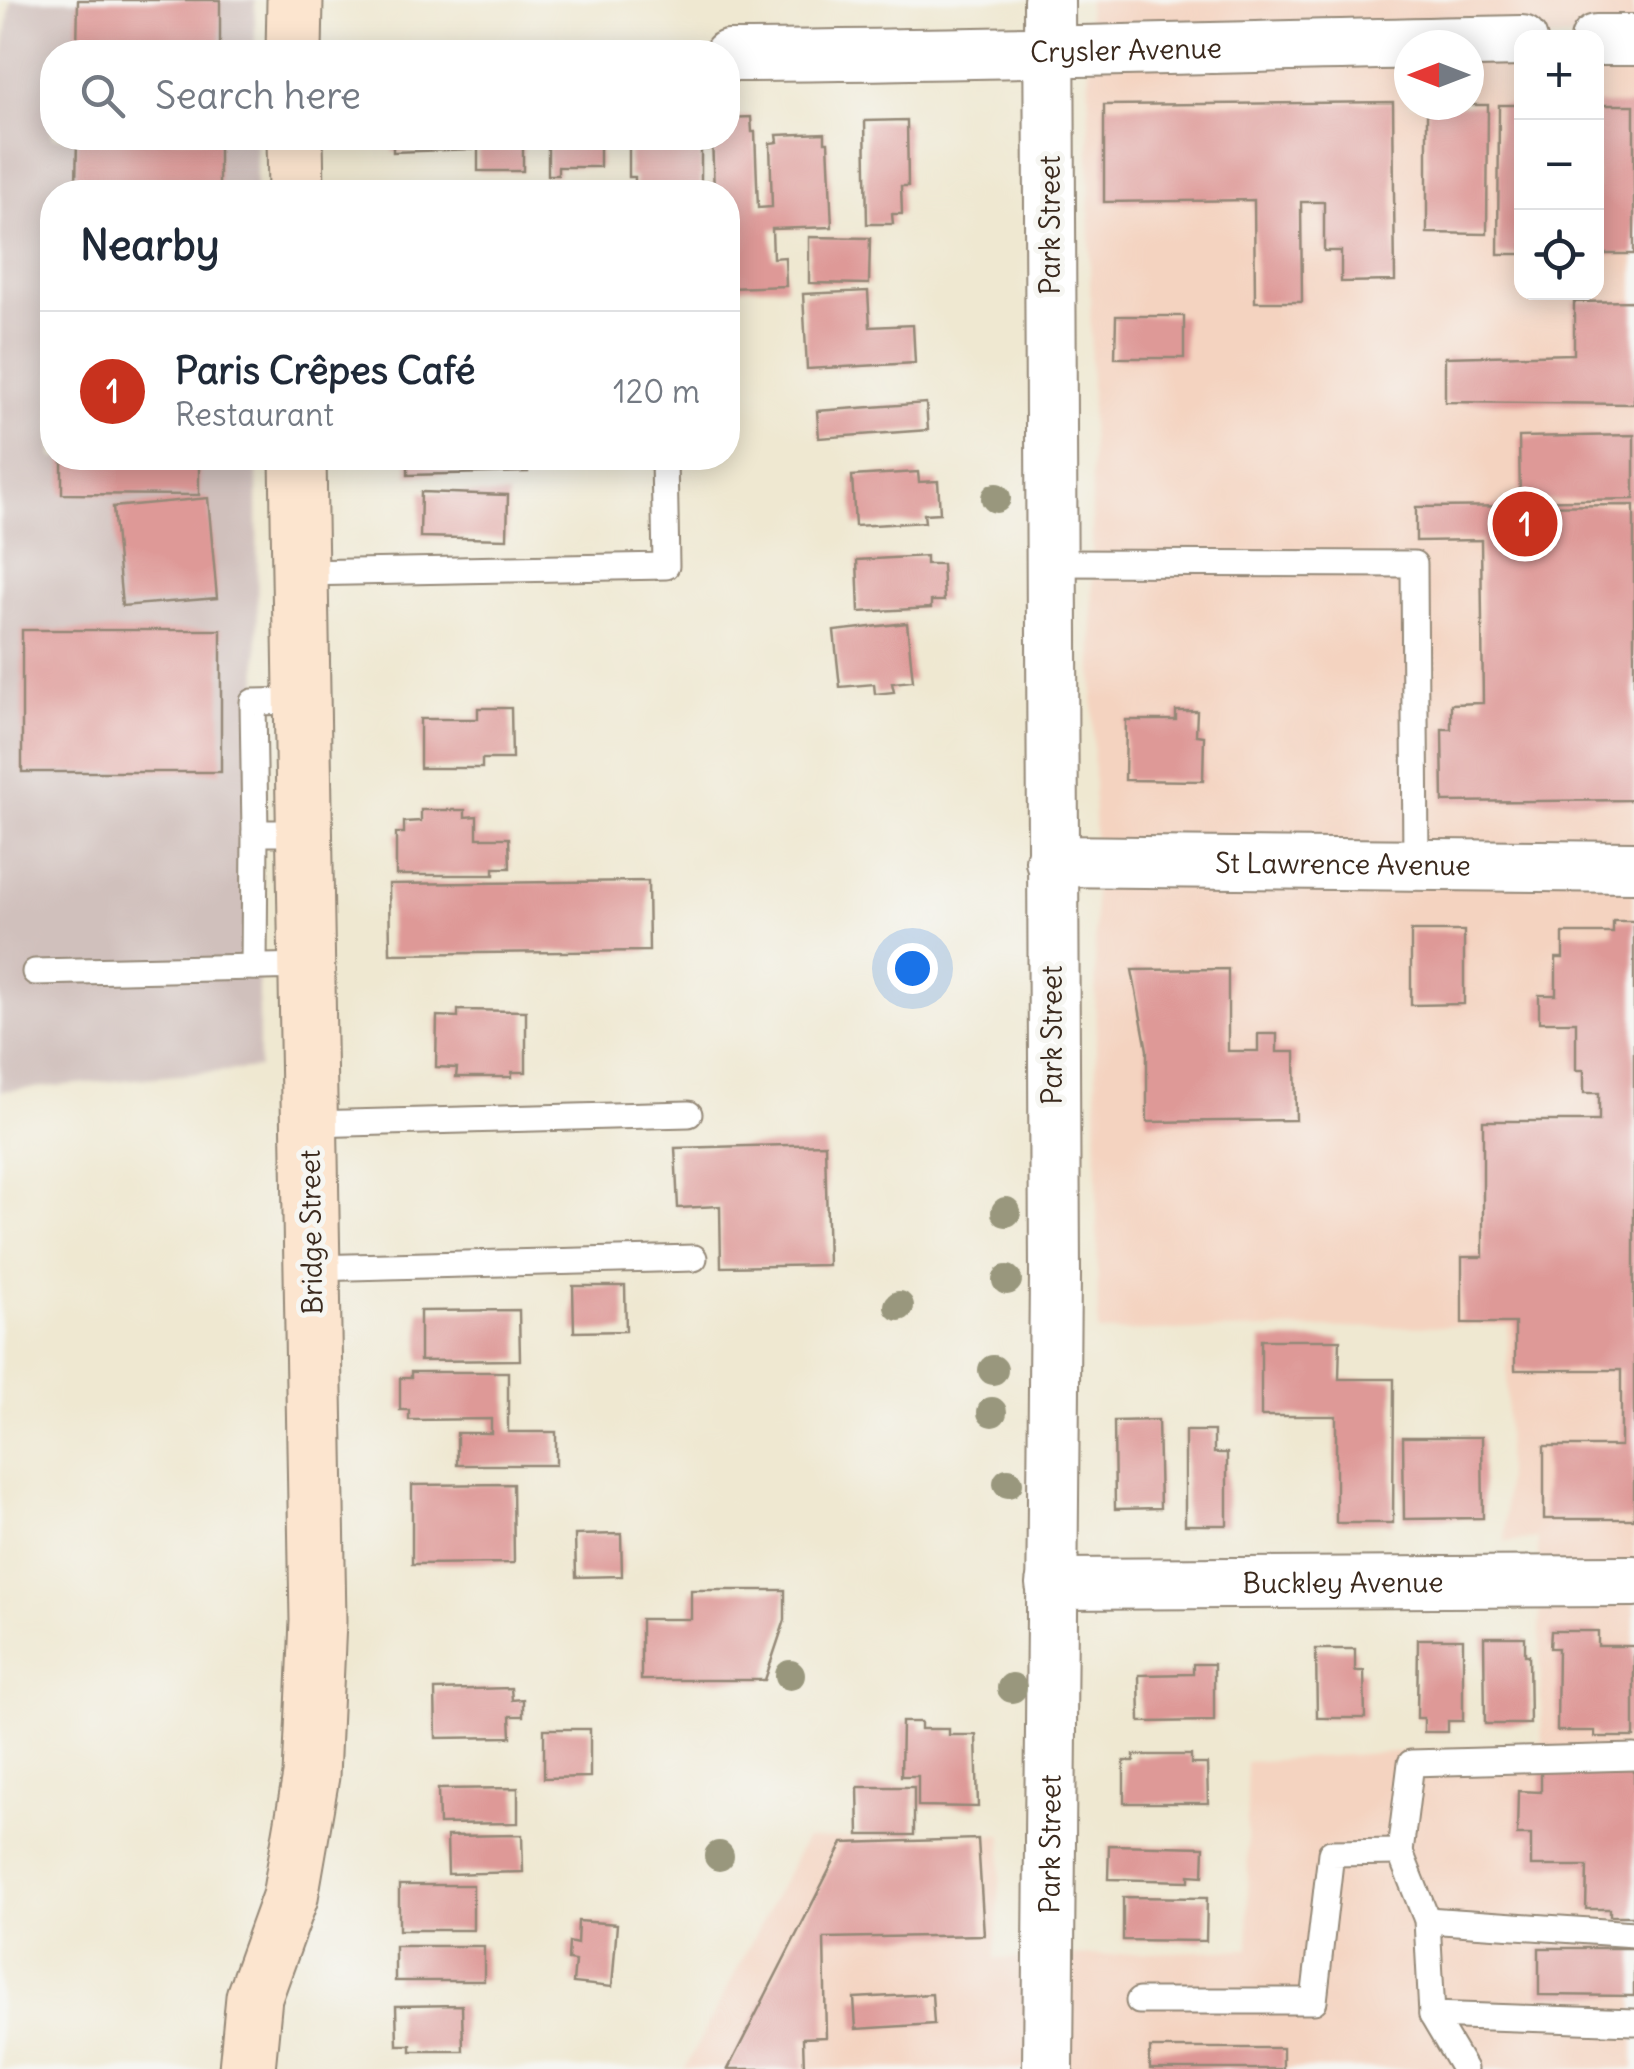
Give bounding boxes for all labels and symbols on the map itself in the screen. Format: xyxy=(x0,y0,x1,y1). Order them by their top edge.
street label: Crysler Avenue xyxy=(1030,30,1222,70)
north arrow xyxy=(1394,30,1484,120)
street label: Park Street xyxy=(1032,155,1068,295)
pin: 1 xyxy=(1492,486,1558,562)
street label: St Lawrence Avenue xyxy=(1215,845,1471,883)
your location xyxy=(887,943,938,994)
street label: Park Street xyxy=(1034,965,1070,1105)
street label: Bridge Street xyxy=(292,1149,330,1315)
street label: Buckley Avenue xyxy=(1242,1564,1444,1601)
street label: Park Street xyxy=(1031,1774,1069,1914)

